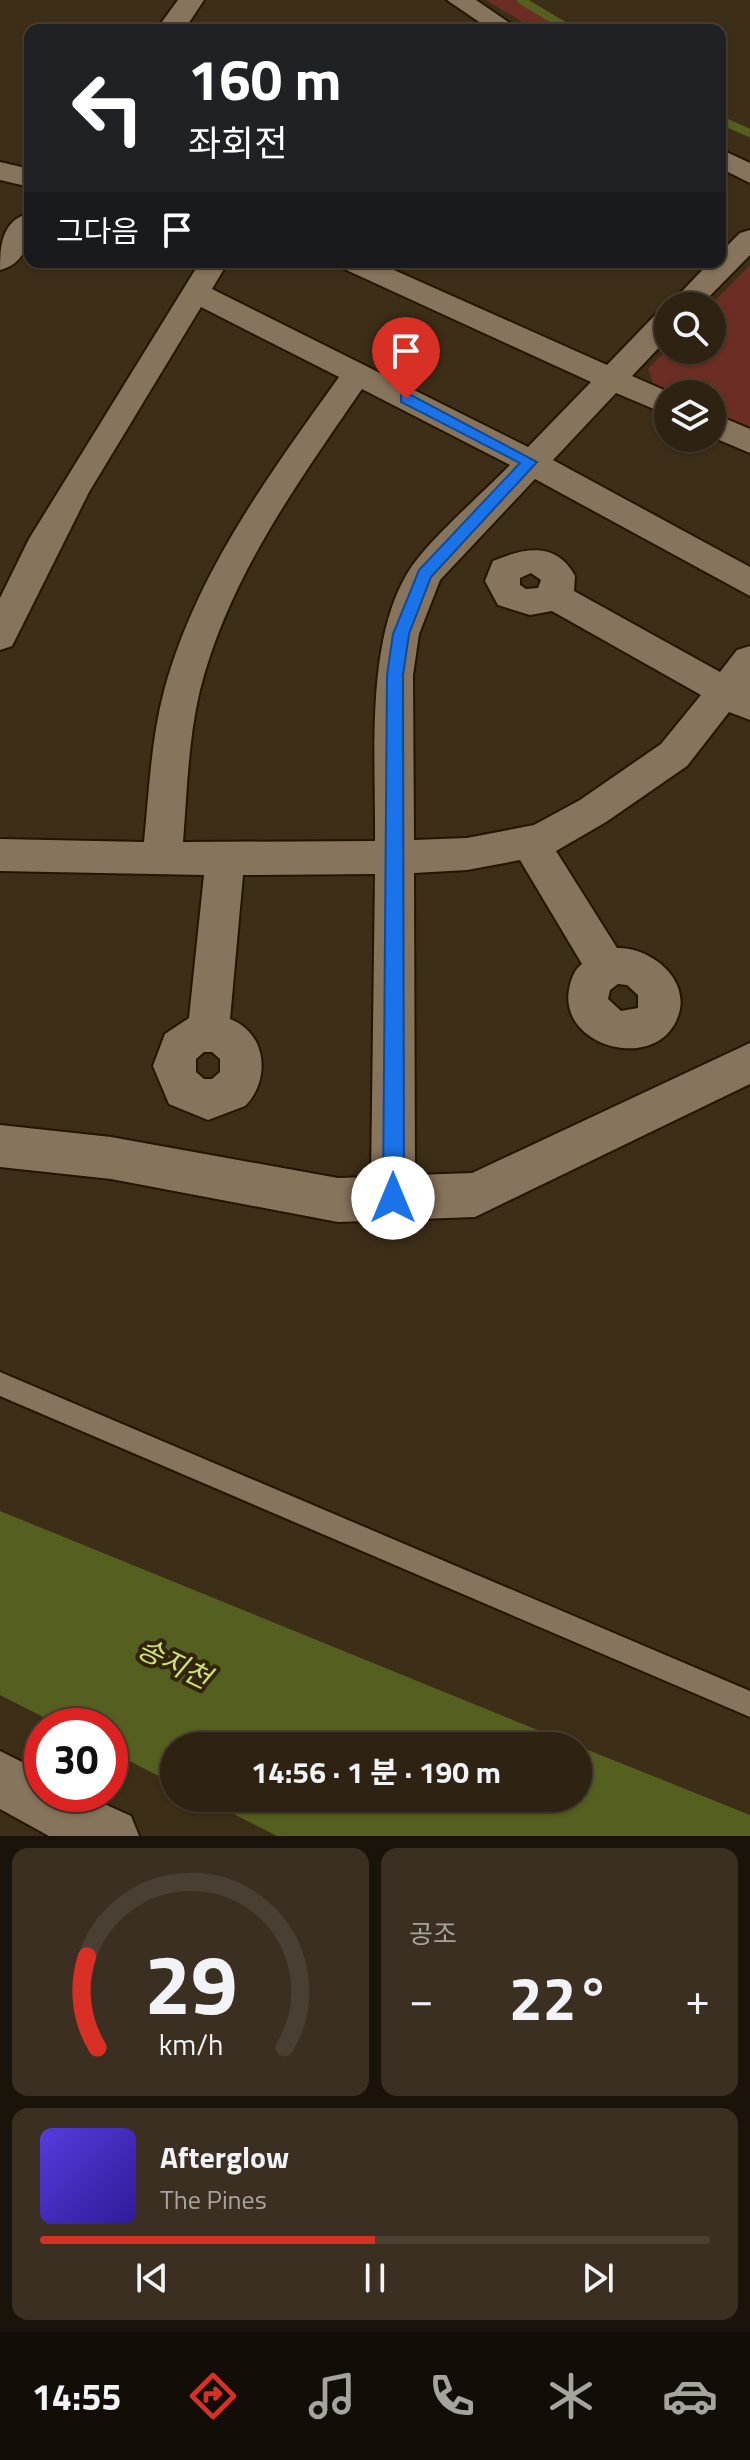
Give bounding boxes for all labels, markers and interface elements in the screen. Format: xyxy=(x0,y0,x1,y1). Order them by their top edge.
text: 160 m xyxy=(188,37,341,122)
icon: left xyxy=(56,56,160,160)
text: 좌회전 xyxy=(188,115,287,170)
text: 그다음 xyxy=(56,208,139,254)
icon: arrive xyxy=(155,208,199,252)
map controls xyxy=(654,292,726,452)
button: search xyxy=(654,292,726,364)
pin xyxy=(372,317,440,399)
icon: arrive xyxy=(384,329,428,373)
button: layers xyxy=(654,380,726,452)
position arrow xyxy=(351,1156,435,1240)
water label: 송지천 xyxy=(130,1626,221,1700)
speed limit sign: 30 xyxy=(24,1708,128,1812)
text: 14:56 · 1 분 · 190 m xyxy=(251,1749,501,1795)
text: 공조 xyxy=(409,1914,457,1953)
text: 29 xyxy=(144,1920,237,2046)
text: 22° xyxy=(509,1952,610,2043)
text: − xyxy=(409,1965,434,2032)
text: + xyxy=(685,1965,710,2032)
text: km/h xyxy=(158,2023,223,2066)
text: Afterglow xyxy=(160,2134,289,2180)
text: The Pines xyxy=(160,2180,267,2219)
icon: previous xyxy=(130,2256,174,2300)
icon: pause xyxy=(353,2256,397,2300)
icon: next xyxy=(576,2256,620,2300)
icon: directions xyxy=(185,2368,241,2424)
icon: music xyxy=(304,2368,360,2424)
icon: phone xyxy=(424,2368,480,2424)
icon: climate xyxy=(543,2368,599,2424)
icon: car xyxy=(662,2368,718,2424)
text: 14:55 xyxy=(32,2369,122,2424)

